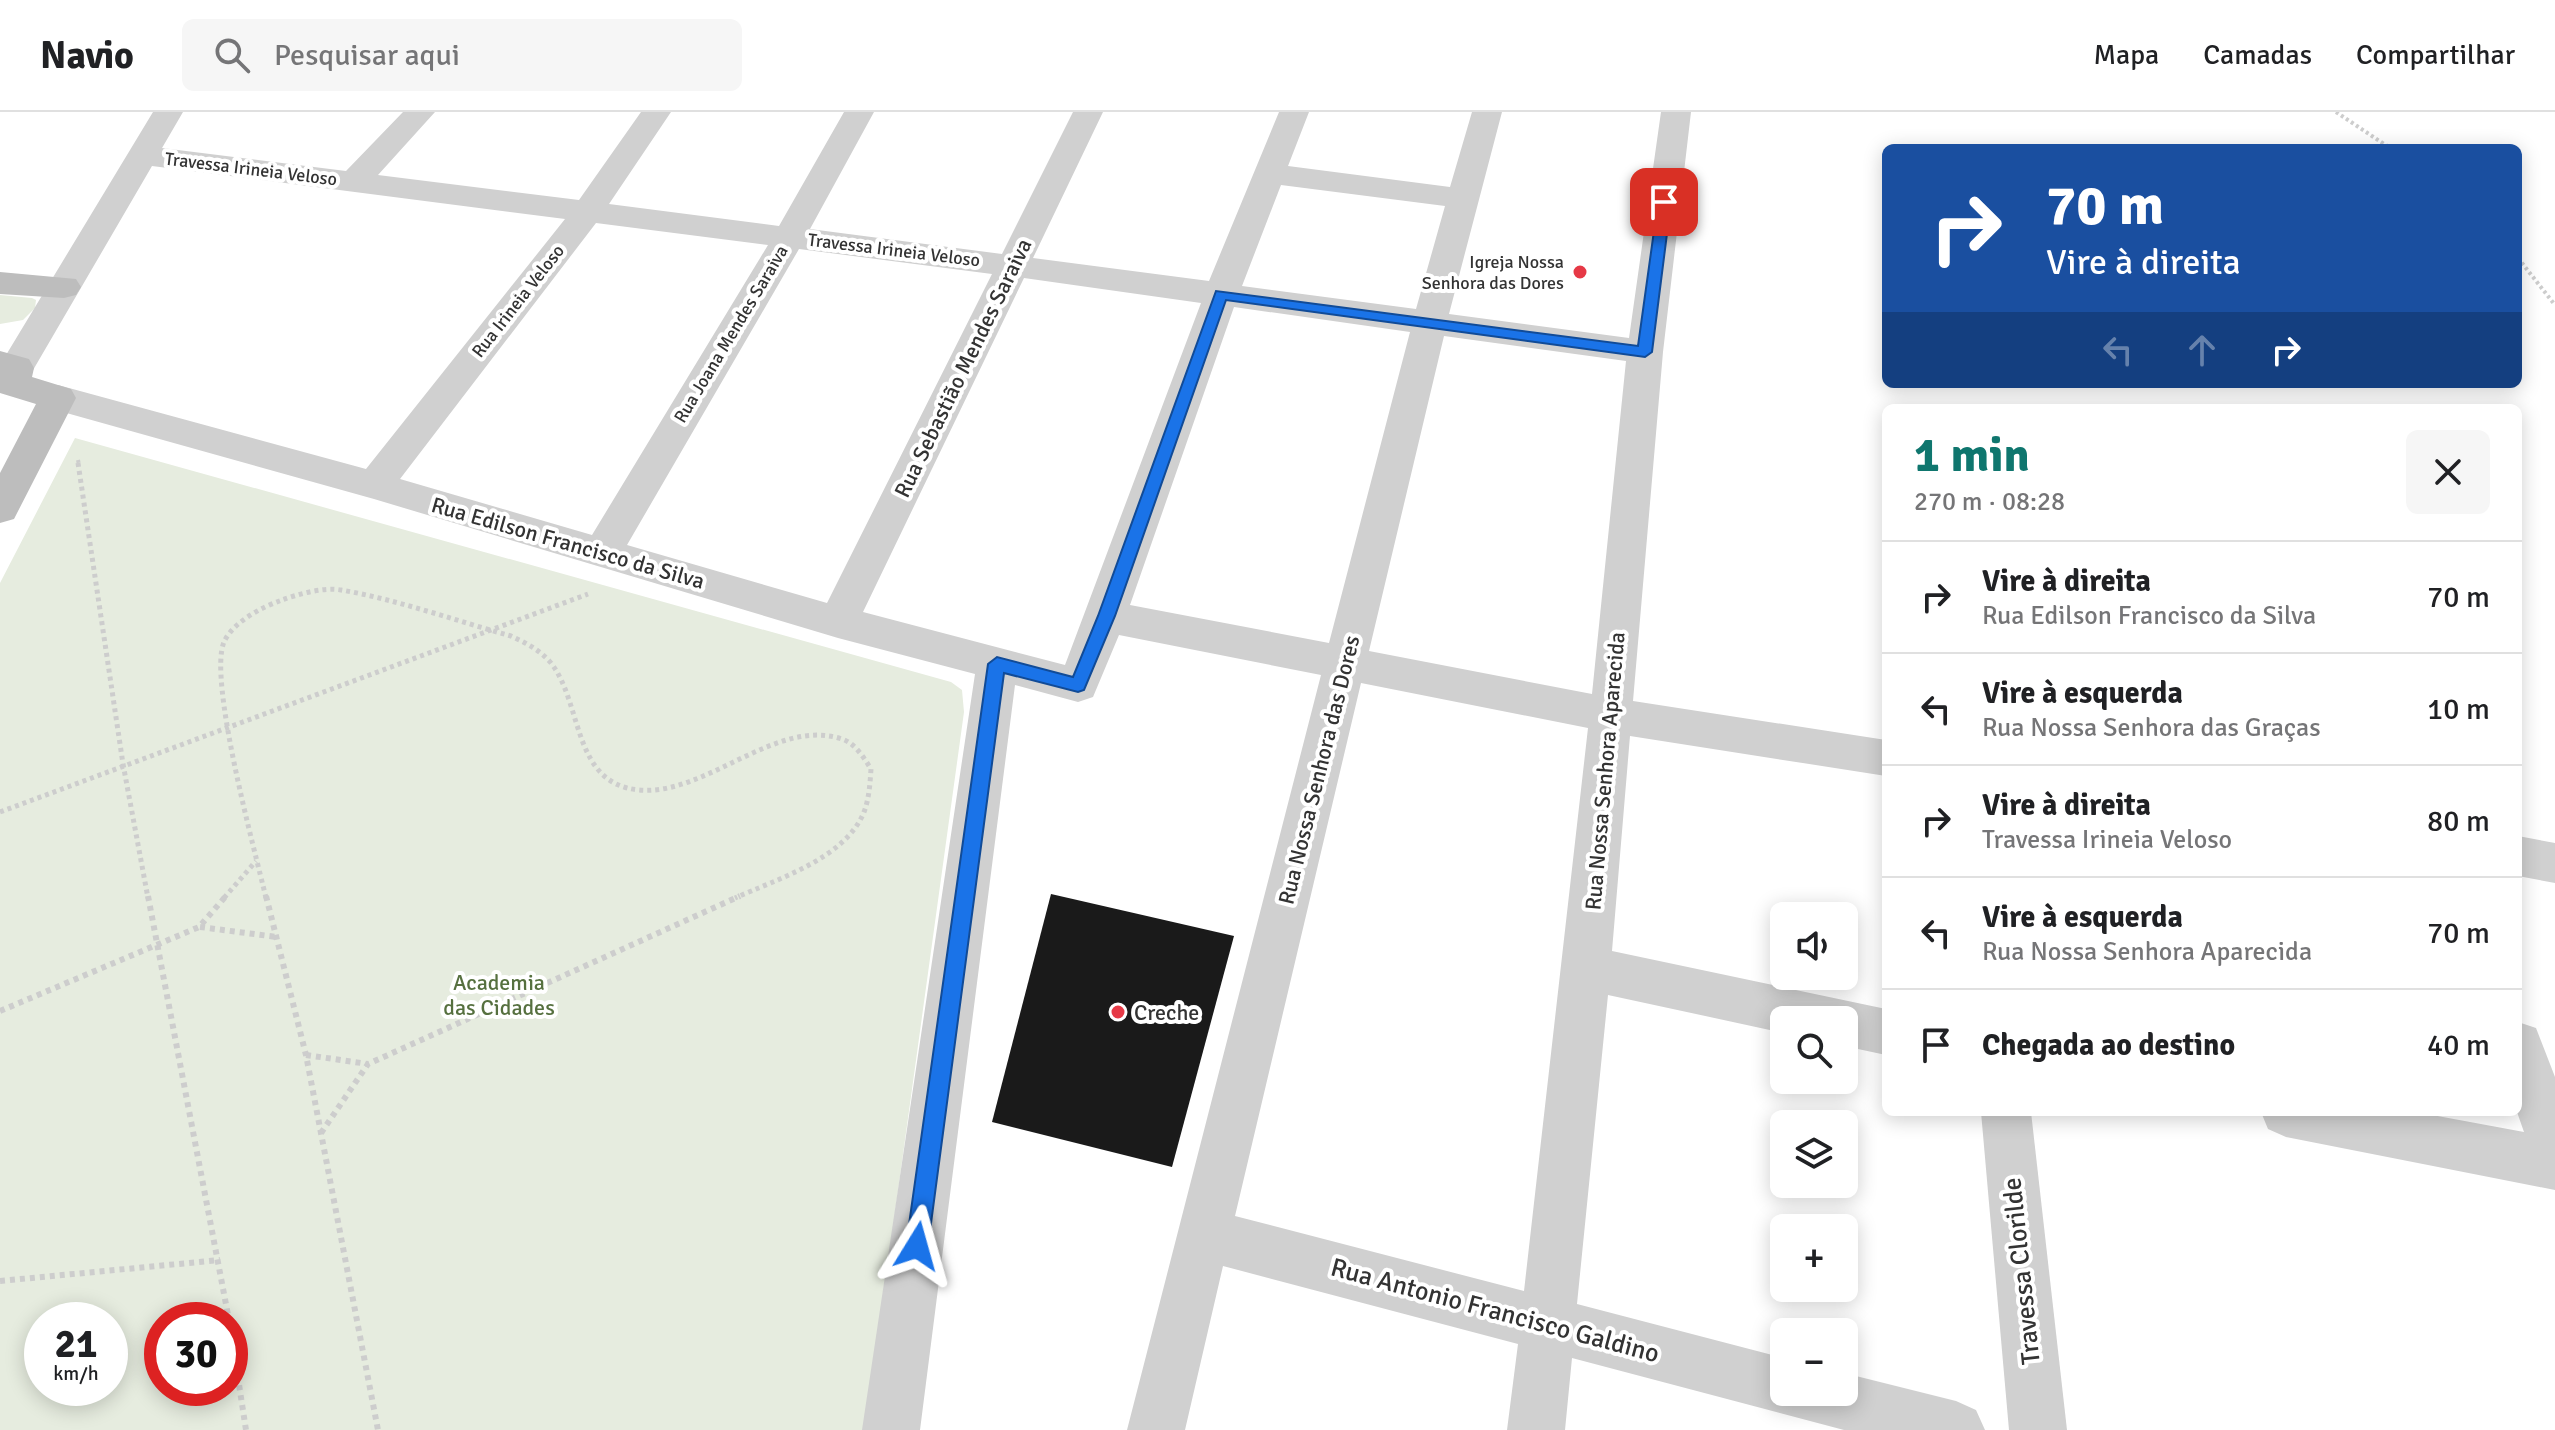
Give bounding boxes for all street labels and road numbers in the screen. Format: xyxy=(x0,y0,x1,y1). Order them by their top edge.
street label: Travessa Irineia Veloso xyxy=(164,148,338,190)
street label: Travessa Irineia Veloso xyxy=(807,229,981,271)
street label: Rua Sebastião Mendes Saraiva xyxy=(888,234,1038,502)
street label: Rua Irineia Veloso xyxy=(467,240,569,362)
street label: Rua Joana Mendes Saraiva xyxy=(669,241,793,427)
street label: Rua Edilson Francisco da Silva xyxy=(428,491,708,595)
street label: Rua Nossa Senhora Aparecida xyxy=(1579,631,1631,911)
street label: Rua Nossa Senhora das Dores xyxy=(1272,633,1366,907)
street label: Travessa Clorilde xyxy=(1996,1176,2048,1366)
street label: Rua Antonio Francisco Galdino xyxy=(1327,1252,1663,1370)

